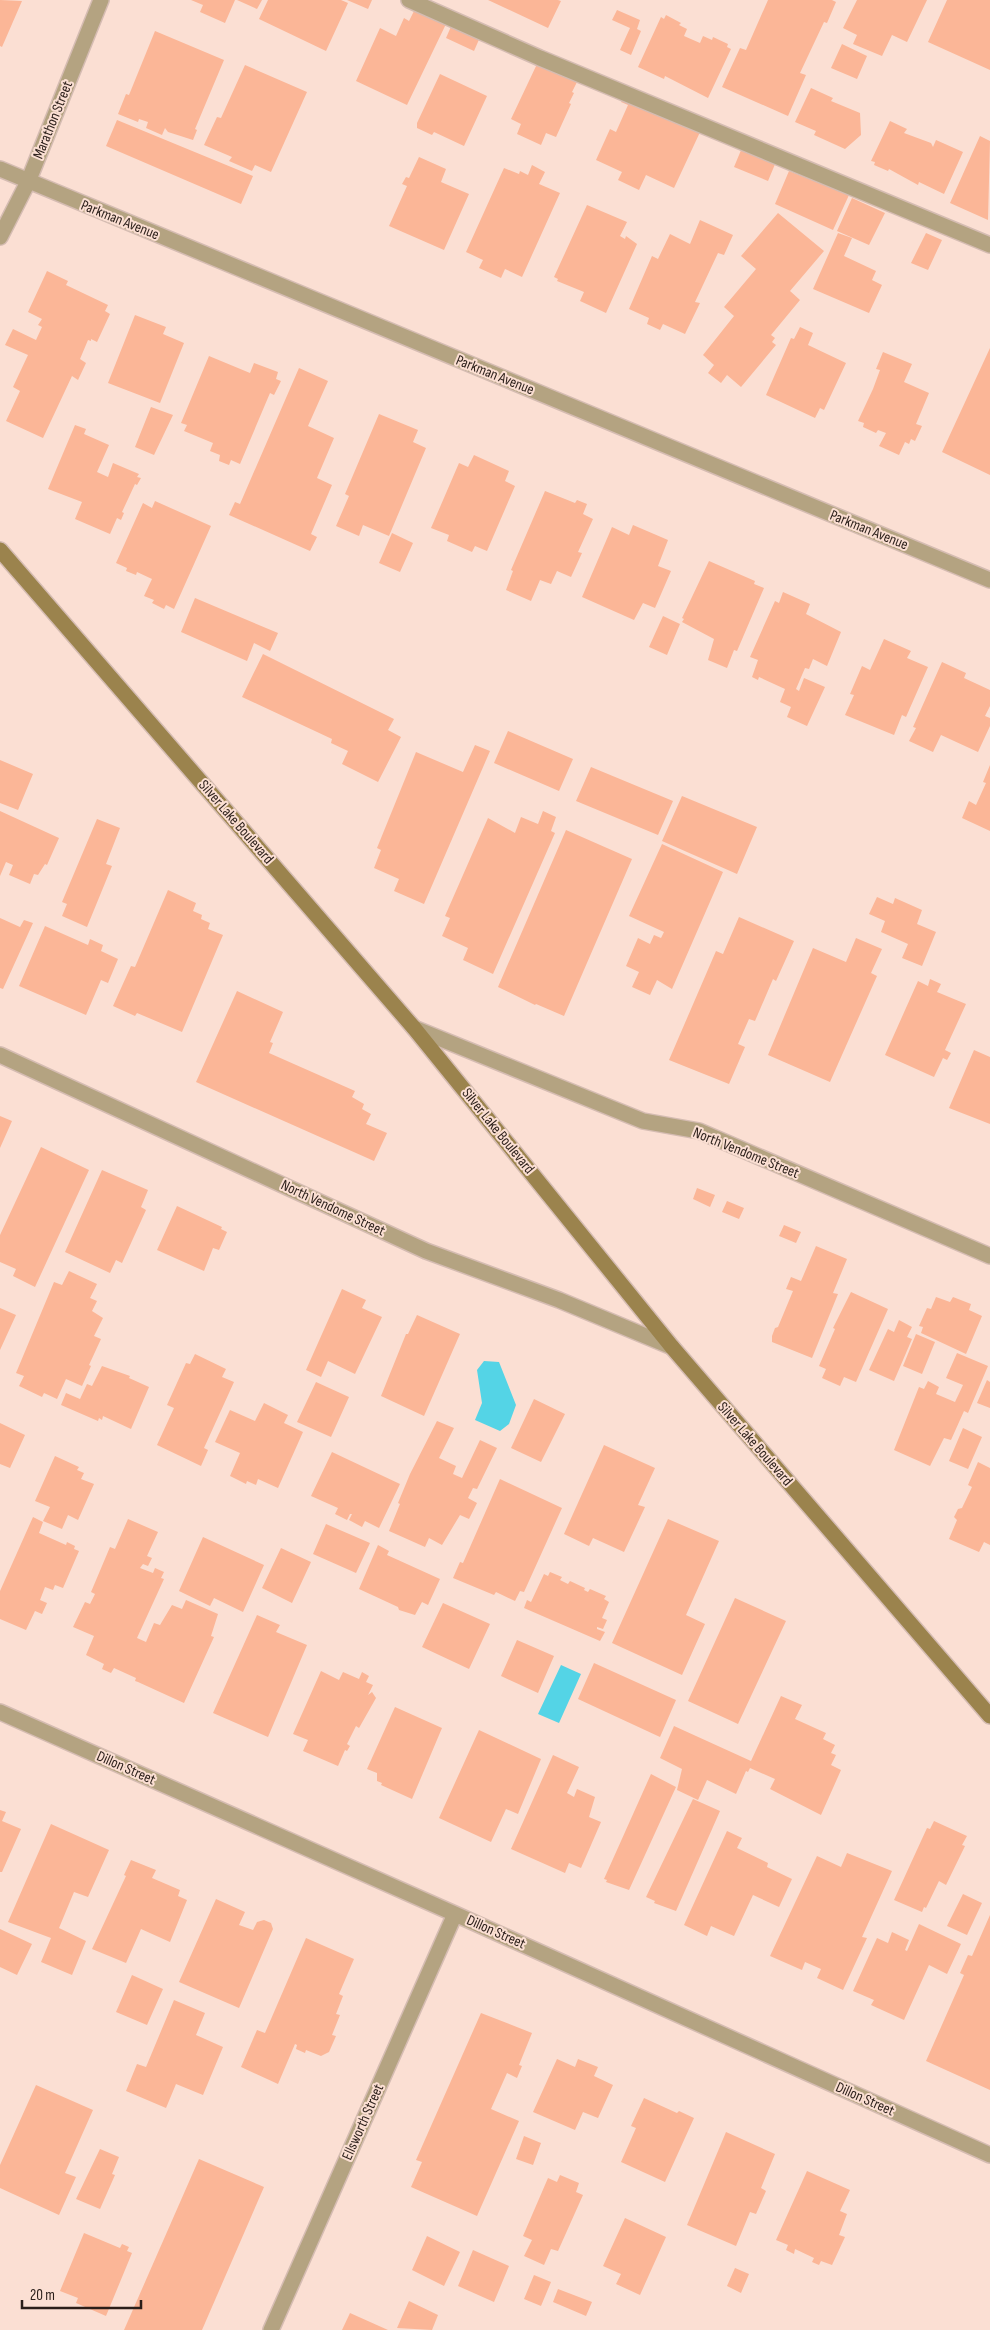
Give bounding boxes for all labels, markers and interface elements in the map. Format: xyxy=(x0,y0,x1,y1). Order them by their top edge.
street label: Marathon Street xyxy=(29,78,77,162)
street label: Parkman Avenue xyxy=(78,196,162,244)
street label: Parkman Avenue xyxy=(453,351,537,399)
street label: Parkman Avenue xyxy=(827,506,911,554)
street label: Silver Lake Boulevard xyxy=(194,776,278,868)
street label: Silver Lake Boulevard xyxy=(458,1084,538,1178)
street label: North Vendome Street xyxy=(690,1123,802,1183)
street label: North Vendome Street xyxy=(278,1176,388,1241)
street label: Silver Lake Boulevard xyxy=(713,1398,797,1490)
street label: Dillon Street xyxy=(94,1747,159,1790)
street label: Dillon Street xyxy=(464,1911,529,1954)
street label: Dillon Street xyxy=(833,2078,898,2121)
street label: Ellsworth Street xyxy=(338,2081,388,2163)
scale bar xyxy=(22,2278,141,2310)
text: 20 m xyxy=(30,2286,55,2305)

